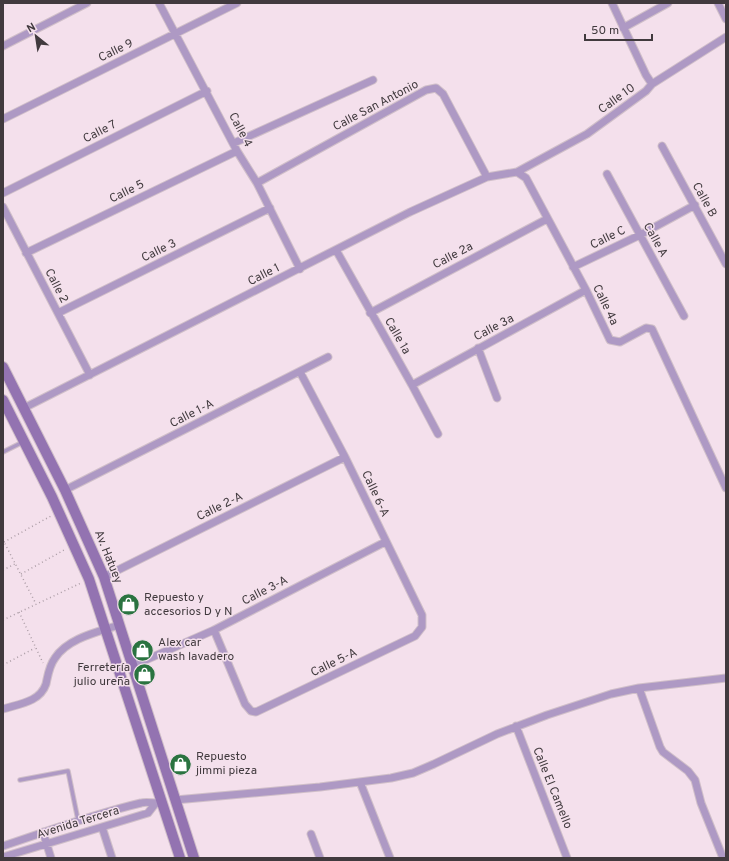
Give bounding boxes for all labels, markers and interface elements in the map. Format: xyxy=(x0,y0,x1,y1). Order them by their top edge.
north arrow xyxy=(16,16,56,56)
scale bar xyxy=(585,16,652,42)
text: N xyxy=(25,20,38,36)
text: 50 m xyxy=(591,23,619,39)
street label: Calle 9 xyxy=(96,36,136,66)
street label: Calle San Antonio xyxy=(330,77,422,135)
street label: Calle 10 xyxy=(595,80,639,118)
street label: Calle 4 xyxy=(224,110,256,150)
street label: Calle 7 xyxy=(81,117,119,147)
street label: Calle 5 xyxy=(107,177,147,207)
street label: Calle B xyxy=(688,180,720,220)
street label: Calle A xyxy=(639,220,671,260)
street label: Calle C xyxy=(588,223,629,253)
street label: Calle 3 xyxy=(139,236,179,266)
street label: Calle 2a xyxy=(430,239,476,273)
street label: Calle 1 xyxy=(245,260,283,290)
street label: Calle 2 xyxy=(40,266,72,306)
street label: Calle 4a xyxy=(588,282,622,328)
street label: Calle 3a xyxy=(471,311,517,345)
street label: Calle 1a xyxy=(380,315,414,357)
street label: Calle 1-A xyxy=(167,396,217,432)
street label: Calle 6-A xyxy=(357,468,393,520)
street label: Calle 2-A xyxy=(194,489,246,525)
street label: Av. Hatuey xyxy=(90,528,126,586)
street label: Calle 3-A xyxy=(239,573,291,609)
place label: Repuesto y accesorios D y N xyxy=(144,590,233,620)
shop icon: Repuesto y accesorios D y N xyxy=(115,592,141,618)
place label: Alex car wash lavadero xyxy=(158,635,234,665)
shop icon: Alex car wash lavadero xyxy=(130,637,156,663)
street label: Calle 5-A xyxy=(308,645,360,681)
place label: Ferretería julio ureña xyxy=(73,660,130,690)
shop icon: Ferretería julio ureña xyxy=(132,662,158,688)
street label: Calle El Camello xyxy=(528,745,576,832)
place label: Repuesto jimmi pieza xyxy=(195,749,257,779)
shop icon: Repuesto jimmi pieza xyxy=(167,751,193,777)
street label: Avenida Tercera xyxy=(35,803,121,843)

